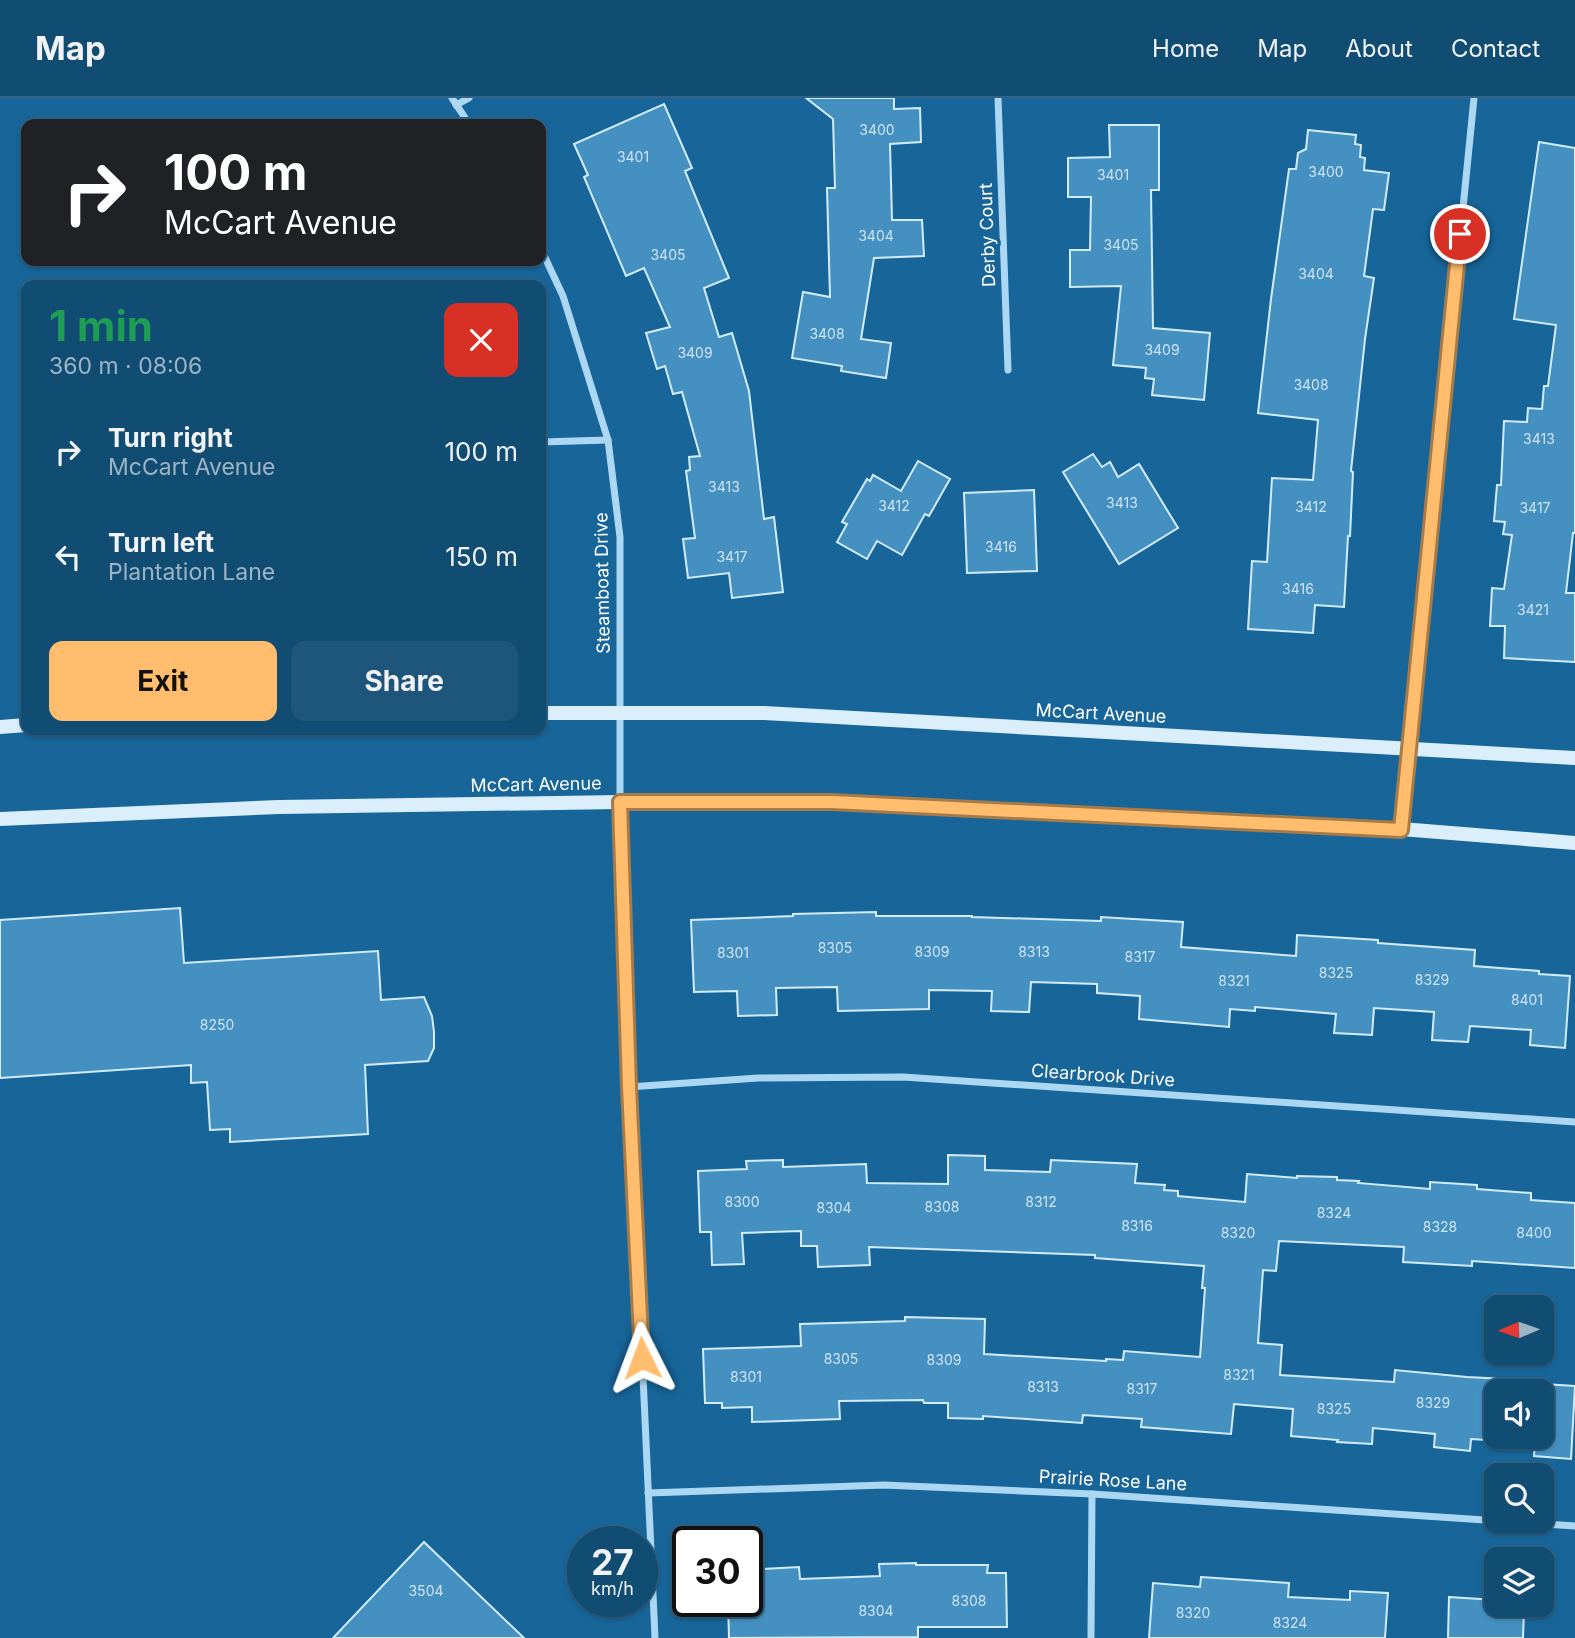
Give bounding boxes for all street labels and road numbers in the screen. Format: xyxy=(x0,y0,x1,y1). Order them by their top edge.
street label: Derby Court xyxy=(975,183,999,287)
street label: Steamboat Drive xyxy=(590,512,614,654)
street label: McCart Avenue xyxy=(1035,699,1167,727)
street label: McCart Avenue xyxy=(470,772,602,796)
street label: Clearbrook Drive xyxy=(1030,1060,1176,1090)
street label: Prairie Rose Lane xyxy=(1038,1466,1188,1494)

